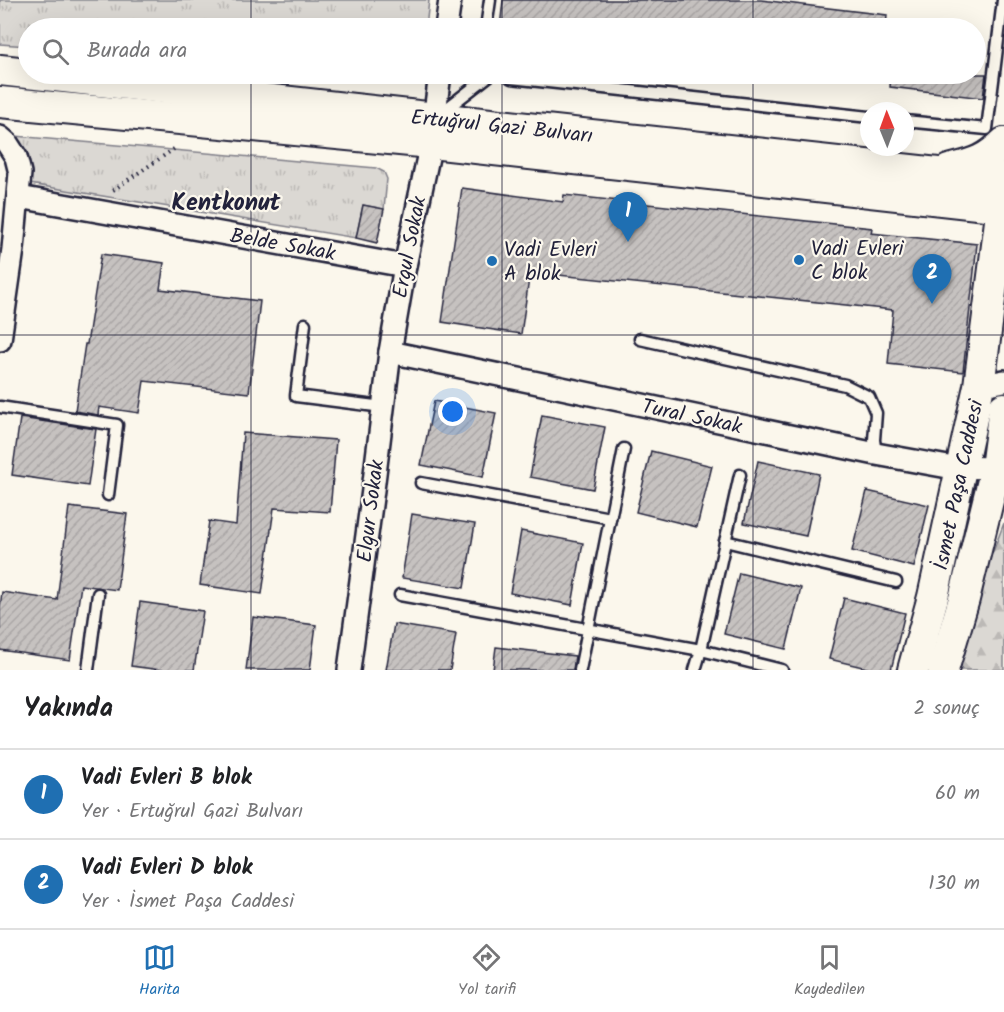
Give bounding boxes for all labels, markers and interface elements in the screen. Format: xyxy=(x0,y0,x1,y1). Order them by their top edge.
search box xyxy=(18,18,986,84)
text: Burada ara xyxy=(87,34,187,69)
icon: search xyxy=(39,35,72,68)
street label: Ertuğrul Gazi Bulvarı xyxy=(409,102,595,153)
north arrow xyxy=(860,102,914,156)
district label: Kentkonut xyxy=(172,184,282,223)
pin: 1 xyxy=(608,192,648,242)
street label: Ergul Sokak xyxy=(384,193,437,301)
street label: Belde Sokak xyxy=(227,220,338,271)
place label: Vadi Evleri C blok xyxy=(811,233,905,290)
place label: Vadi Evleri A blok xyxy=(504,234,598,291)
marker: Vadi Evleri C blok xyxy=(792,253,806,267)
marker: Vadi Evleri A blok xyxy=(485,254,499,268)
pin: 2 xyxy=(912,254,952,304)
street label: Tural Sokak xyxy=(638,391,745,444)
street label: İsmet Paşa Caddesi xyxy=(925,396,994,574)
your location xyxy=(438,397,467,426)
street label: Elgur Sokak xyxy=(349,458,394,564)
text: Yakında xyxy=(24,688,113,730)
text: 2 sonuç xyxy=(914,693,980,725)
text: Vadi Evleri B blok xyxy=(81,761,252,796)
text: 1 xyxy=(40,778,47,810)
text: 60 m xyxy=(935,778,980,810)
text: Yer · Ertuğrul Gazi Bulvarı xyxy=(81,796,303,828)
text: Vadi Evleri D blok xyxy=(81,851,252,886)
text: 2 xyxy=(38,868,49,900)
text: 130 m xyxy=(928,868,980,900)
text: Yer · İsmet Paşa Caddesi xyxy=(81,886,294,918)
tab: Harita xyxy=(139,941,180,1002)
tab: Yol tarifi xyxy=(458,941,516,1002)
tab: Kaydedilen xyxy=(794,941,865,1002)

